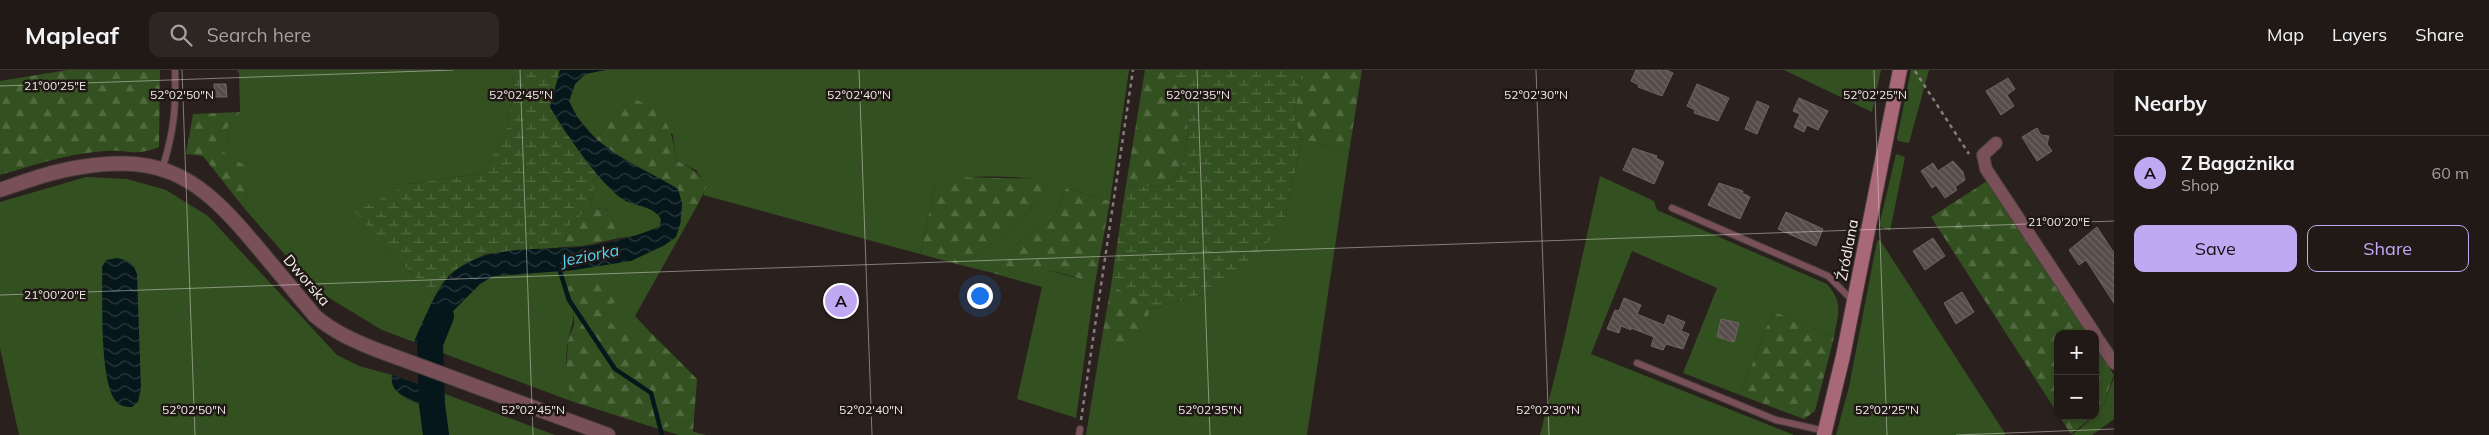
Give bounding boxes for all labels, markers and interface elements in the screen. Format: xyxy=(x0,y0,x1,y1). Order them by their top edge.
search box xyxy=(149,12,499,57)
text: Mapleaf xyxy=(25,20,119,50)
icon: search xyxy=(167,21,195,49)
text: Search here xyxy=(207,23,311,47)
text: Map xyxy=(2267,23,2304,46)
text: Layers xyxy=(2332,23,2387,46)
text: Share xyxy=(2415,23,2464,46)
text: 21°00'25"E xyxy=(24,78,86,93)
text: 52°02'50"N xyxy=(150,87,214,102)
text: 52°02'45"N xyxy=(489,87,553,102)
text: 52°02'40"N xyxy=(827,87,891,102)
text: 52°02'35"N xyxy=(1166,87,1230,102)
text: 52°02'30"N xyxy=(1504,87,1568,102)
text: 52°02'25"N xyxy=(1843,87,1907,102)
text: Nearby xyxy=(2134,90,2207,116)
text: Z Bagażnika xyxy=(2181,151,2295,175)
text: A xyxy=(2144,163,2156,183)
text: 60 m xyxy=(2432,163,2469,183)
text: Shop xyxy=(2181,175,2219,195)
text: 21°00'20"E xyxy=(2028,214,2090,229)
street label: Źródlana xyxy=(1832,218,1862,282)
button: Save xyxy=(2134,225,2297,272)
button: Share xyxy=(2307,225,2469,272)
water label: Jeziorka xyxy=(557,240,621,271)
street label: Dworska xyxy=(279,250,335,310)
pin: A xyxy=(825,282,857,320)
your location xyxy=(967,283,993,309)
text: 21°00'20"E xyxy=(24,287,86,302)
map controls xyxy=(2054,330,2099,420)
button: + xyxy=(2054,330,2099,375)
button: − xyxy=(2054,375,2099,420)
text: 52°02'50"N xyxy=(162,402,226,417)
text: 52°02'45"N xyxy=(501,402,565,417)
text: 52°02'40"N xyxy=(839,402,903,417)
text: 52°02'35"N xyxy=(1178,402,1242,417)
text: 52°02'30"N xyxy=(1516,402,1580,417)
text: 52°02'25"N xyxy=(1855,402,1919,417)

